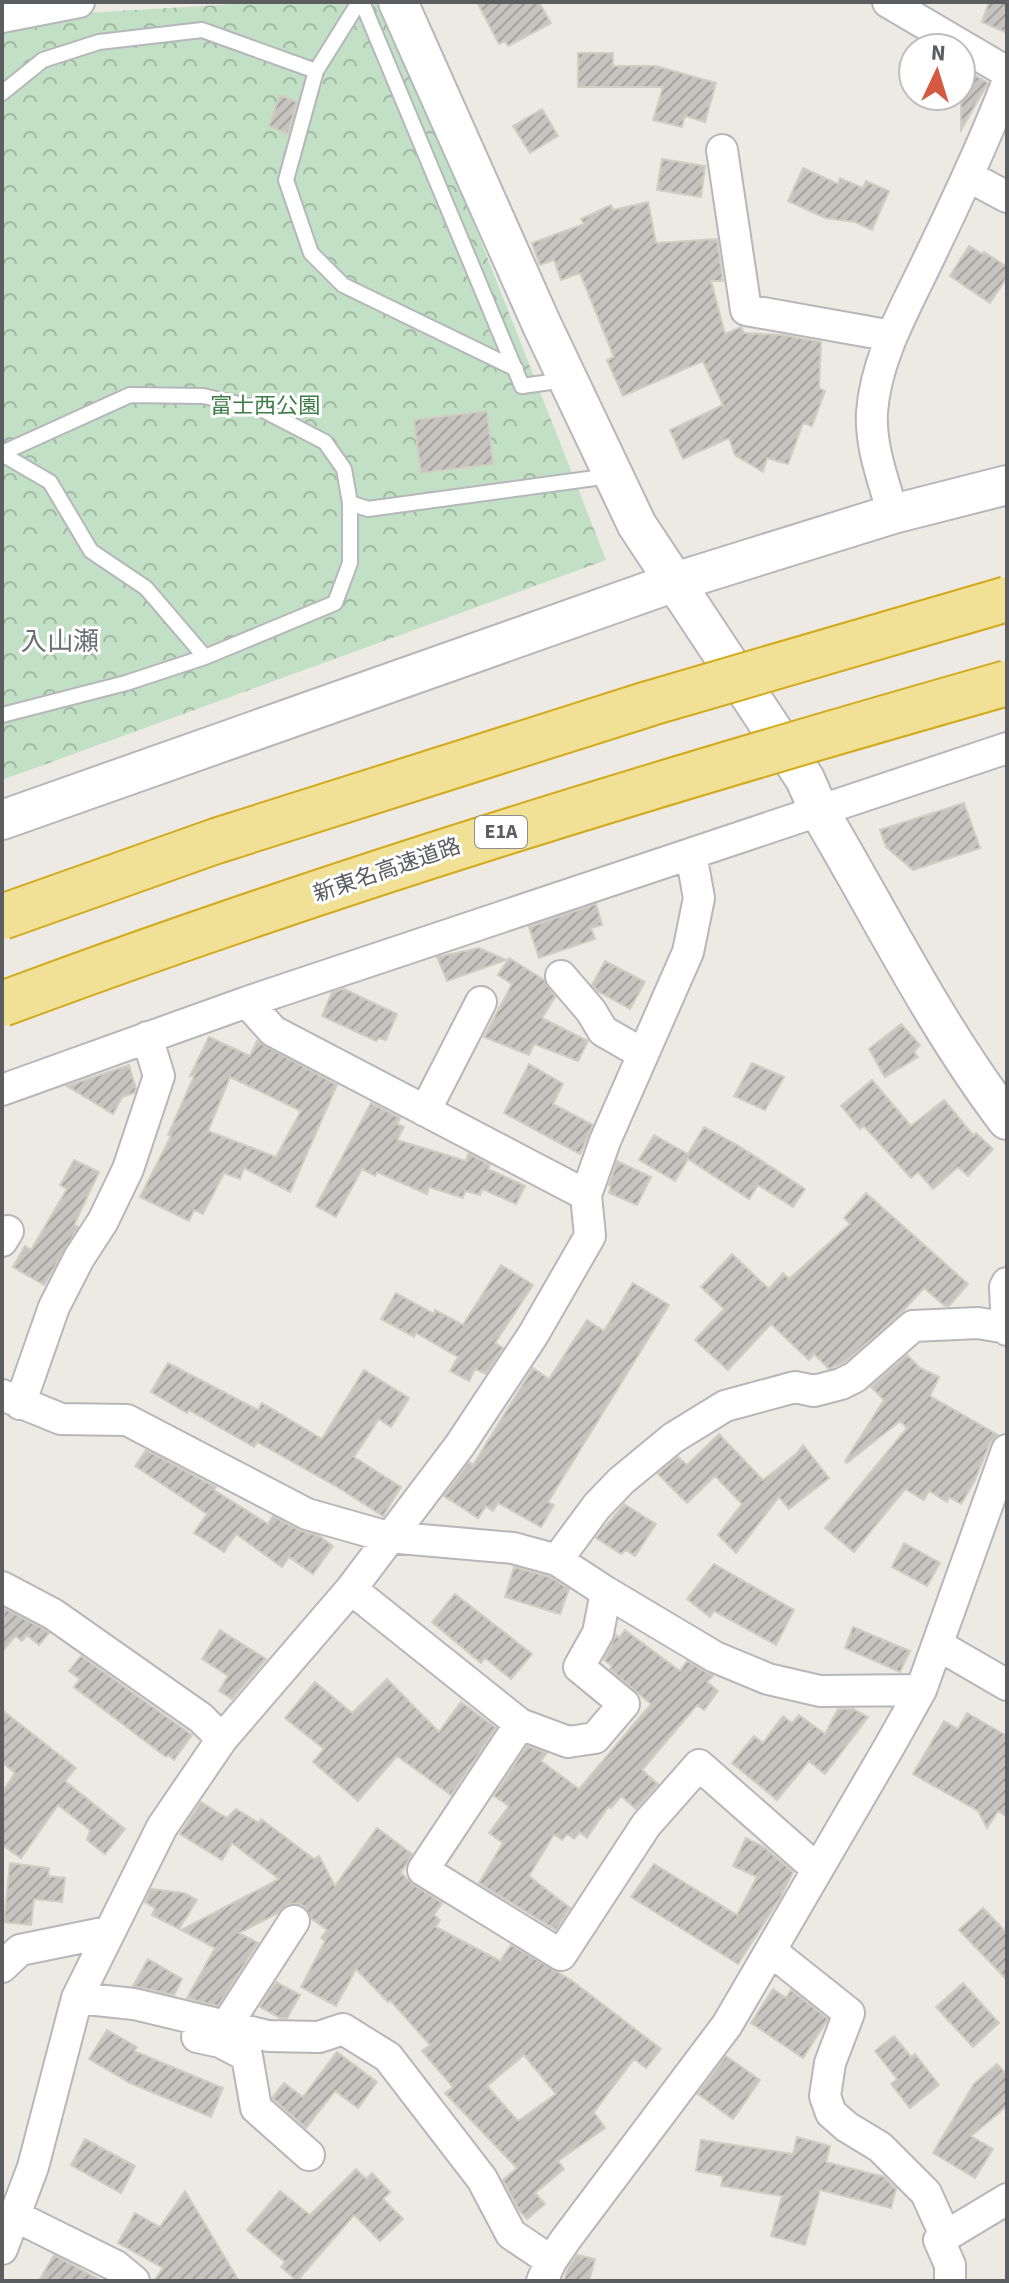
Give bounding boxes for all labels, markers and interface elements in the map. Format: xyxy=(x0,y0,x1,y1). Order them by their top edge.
north arrow xyxy=(897,32,977,112)
text: N xyxy=(930,37,947,70)
park label: 富士西公園 xyxy=(210,390,320,422)
district label: 入山瀬 xyxy=(21,623,99,660)
road number: E1A xyxy=(475,816,527,848)
street label: 新東名高速道路 xyxy=(309,830,465,910)

